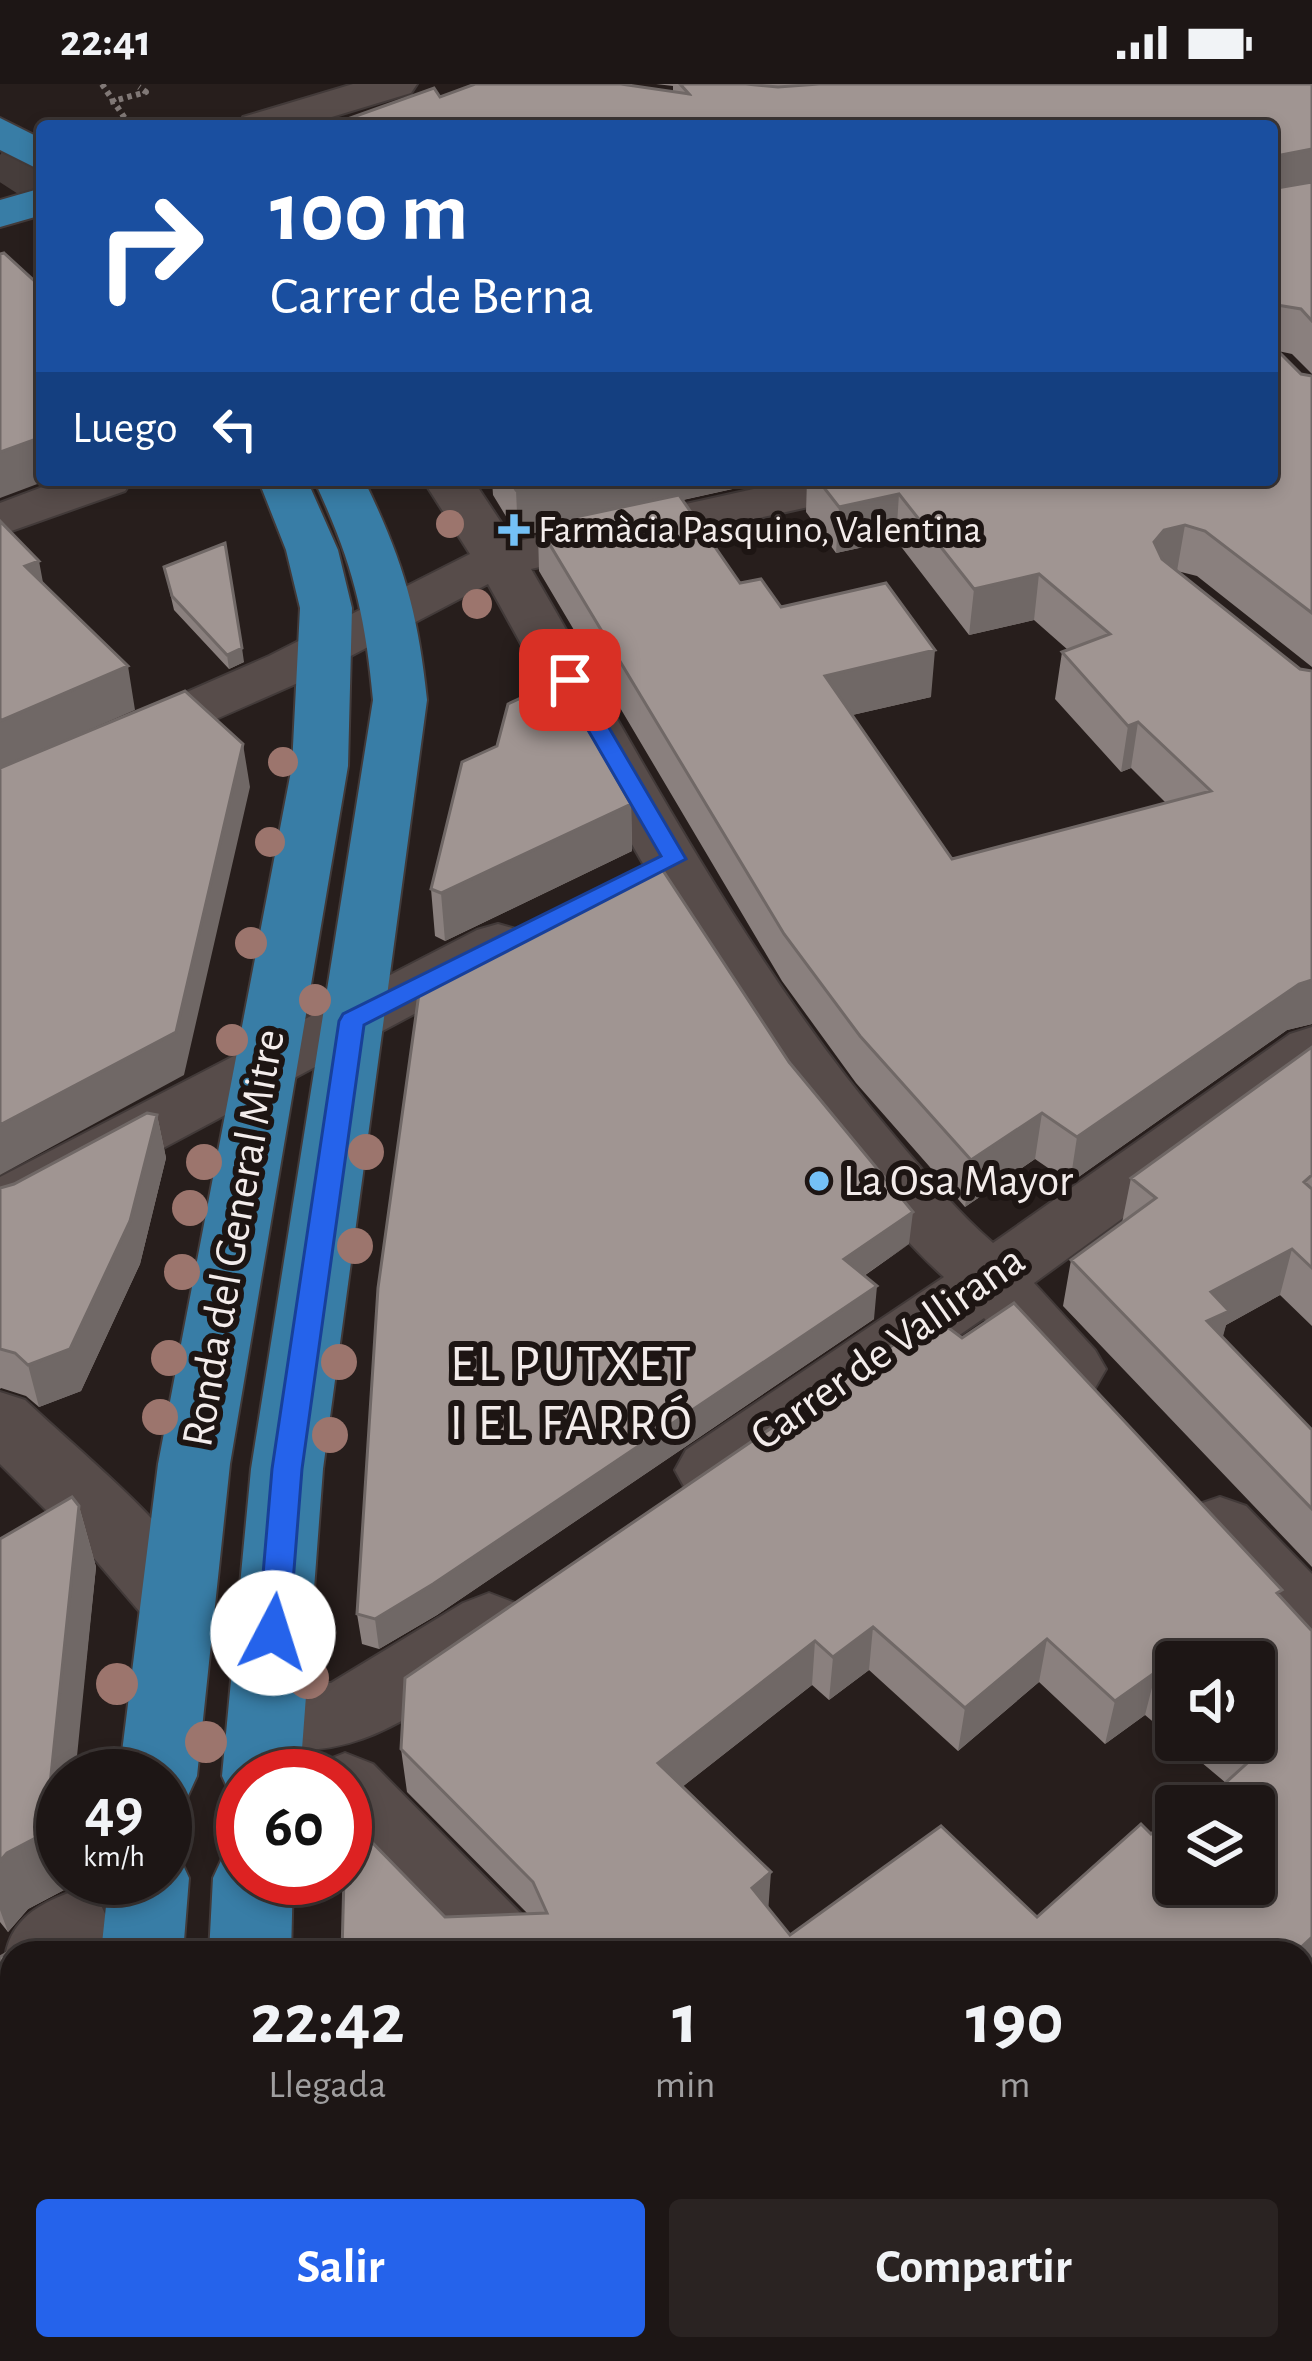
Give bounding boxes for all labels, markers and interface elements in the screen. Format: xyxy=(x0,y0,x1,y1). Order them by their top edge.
text: 22:41 xyxy=(60,19,152,64)
icon: right xyxy=(72,168,228,324)
text: 100 m xyxy=(270,172,468,256)
text: Carrer de Berna xyxy=(270,270,594,324)
icon: left xyxy=(202,396,268,462)
text: Luego xyxy=(72,406,178,451)
place label: Farmàcia Pasquino, Valentina xyxy=(538,511,982,550)
marker: Farmàcia Pasquino, Valentina xyxy=(501,517,527,543)
pin xyxy=(519,629,621,731)
icon: arrive xyxy=(537,647,603,713)
street label: Ronda del General Mitre xyxy=(175,1026,293,1450)
place label: La Osa Mayor xyxy=(843,1159,1074,1204)
marker: La Osa Mayor xyxy=(806,1168,832,1194)
street label: Carrer de Vallirana xyxy=(743,1237,1033,1459)
district label: EL PUTXET I EL FARRÓ xyxy=(449,1339,695,1449)
position arrow xyxy=(210,1570,336,1696)
map controls xyxy=(1155,1641,1275,1905)
button: sound xyxy=(1155,1641,1275,1761)
speed limit sign: 60 xyxy=(216,1749,372,1905)
text: 49 xyxy=(84,1782,144,1842)
button: layers xyxy=(1155,1785,1275,1905)
text: km/h xyxy=(83,1842,145,1872)
text: 22:42 xyxy=(250,1984,405,2056)
text: 1 xyxy=(672,1984,698,2056)
text: 190 xyxy=(966,1984,1064,2056)
text: Llegada xyxy=(268,2066,386,2105)
text: min xyxy=(655,2066,716,2105)
text: m xyxy=(999,2066,1030,2105)
button: Salir xyxy=(36,2199,645,2337)
button: Compartir xyxy=(669,2199,1278,2337)

